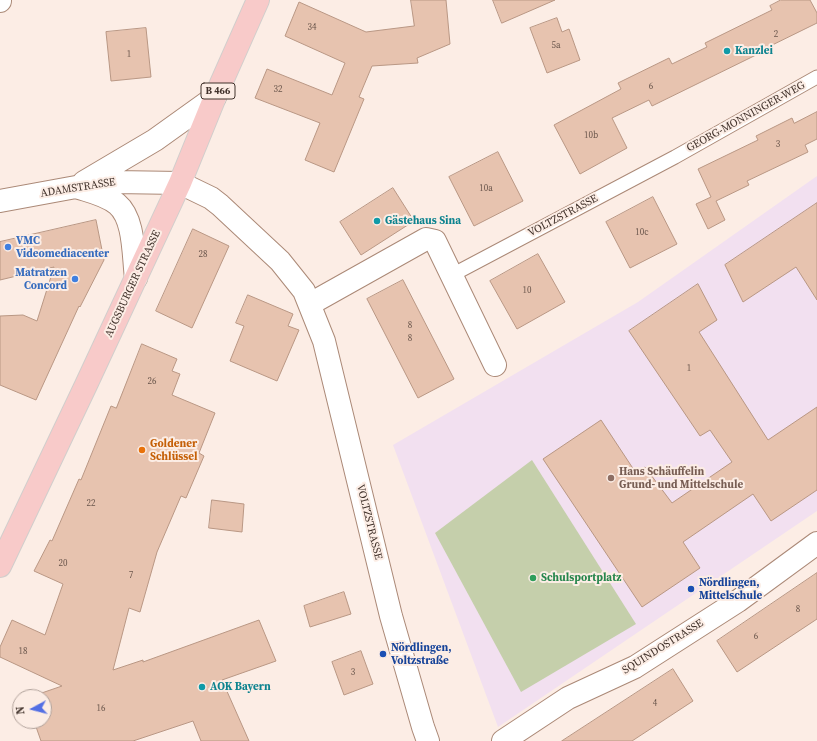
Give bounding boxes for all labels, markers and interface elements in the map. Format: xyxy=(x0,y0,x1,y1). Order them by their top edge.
house number: 34 xyxy=(308,23,316,33)
house number: 2 xyxy=(774,30,778,40)
house number: 5a xyxy=(551,41,561,51)
place label: Kanzlei xyxy=(735,44,773,58)
marker: Kanzlei xyxy=(722,46,732,56)
house number: 1 xyxy=(127,50,131,60)
street label: GEORG-MONNINGER-WEG xyxy=(685,79,807,155)
house number: 6 xyxy=(649,82,653,92)
road number: B 466 xyxy=(201,83,235,99)
house number: 32 xyxy=(274,85,282,95)
house number: 10b xyxy=(584,131,598,141)
house number: 3 xyxy=(776,140,780,150)
street label: ADAMSTRASSE xyxy=(39,176,117,200)
house number: 10a xyxy=(479,184,493,194)
street label: VOLTZSTRASSE xyxy=(526,192,600,240)
place label: Gästehaus Sina xyxy=(385,214,461,228)
marker: Gästehaus Sina xyxy=(372,216,382,226)
street label: AUGSBURGER STRASSE xyxy=(102,228,164,340)
house number: 10c xyxy=(635,228,649,238)
place label: VMC Videomediacenter xyxy=(16,234,109,260)
marker: VMC Videomediacenter xyxy=(3,242,13,252)
house number: 28 xyxy=(199,250,207,260)
place label: Matratzen Concord xyxy=(15,266,67,292)
marker: Matratzen Concord xyxy=(70,274,80,284)
house number: 10 xyxy=(523,286,531,296)
house number: 8 xyxy=(408,321,412,331)
house number: 8 xyxy=(408,334,412,344)
house number: 1 xyxy=(687,364,691,374)
house number: 26 xyxy=(148,377,156,387)
place label: Goldener Schlüssel xyxy=(150,437,197,463)
marker: Goldener Schlüssel xyxy=(137,445,147,455)
place label: Hans Schäuffelin Grund- und Mittelschule xyxy=(619,465,743,491)
marker: Hans Schäuffelin Grund- und Mittelschule xyxy=(606,473,616,483)
street label: VOLTZSTRASSE xyxy=(353,483,385,561)
house number: 22 xyxy=(87,499,95,509)
house number: 20 xyxy=(59,559,67,569)
house number: 7 xyxy=(129,571,133,581)
place label: Schulsportplatz xyxy=(541,571,621,585)
marker: Schulsportplatz xyxy=(528,573,538,583)
place label: Nördlingen, Mittelschule xyxy=(699,576,762,602)
marker: Nördlingen, Mittelschule xyxy=(686,584,696,594)
house number: 8 xyxy=(796,605,800,615)
street label: SQUINDOSTRASSE xyxy=(620,617,706,677)
house number: 6 xyxy=(754,632,758,642)
place label: Nördlingen, Voltzstraße xyxy=(391,641,452,667)
house number: 18 xyxy=(19,647,27,657)
marker: Nördlingen, Voltzstraße xyxy=(378,649,388,659)
house number: 3 xyxy=(351,668,355,678)
place label: AOK Bayern xyxy=(210,680,271,694)
marker: AOK Bayern xyxy=(197,682,207,692)
north arrow xyxy=(12,689,52,729)
house number: 4 xyxy=(653,699,657,709)
house number: 16 xyxy=(97,704,105,714)
text: N xyxy=(13,706,29,715)

